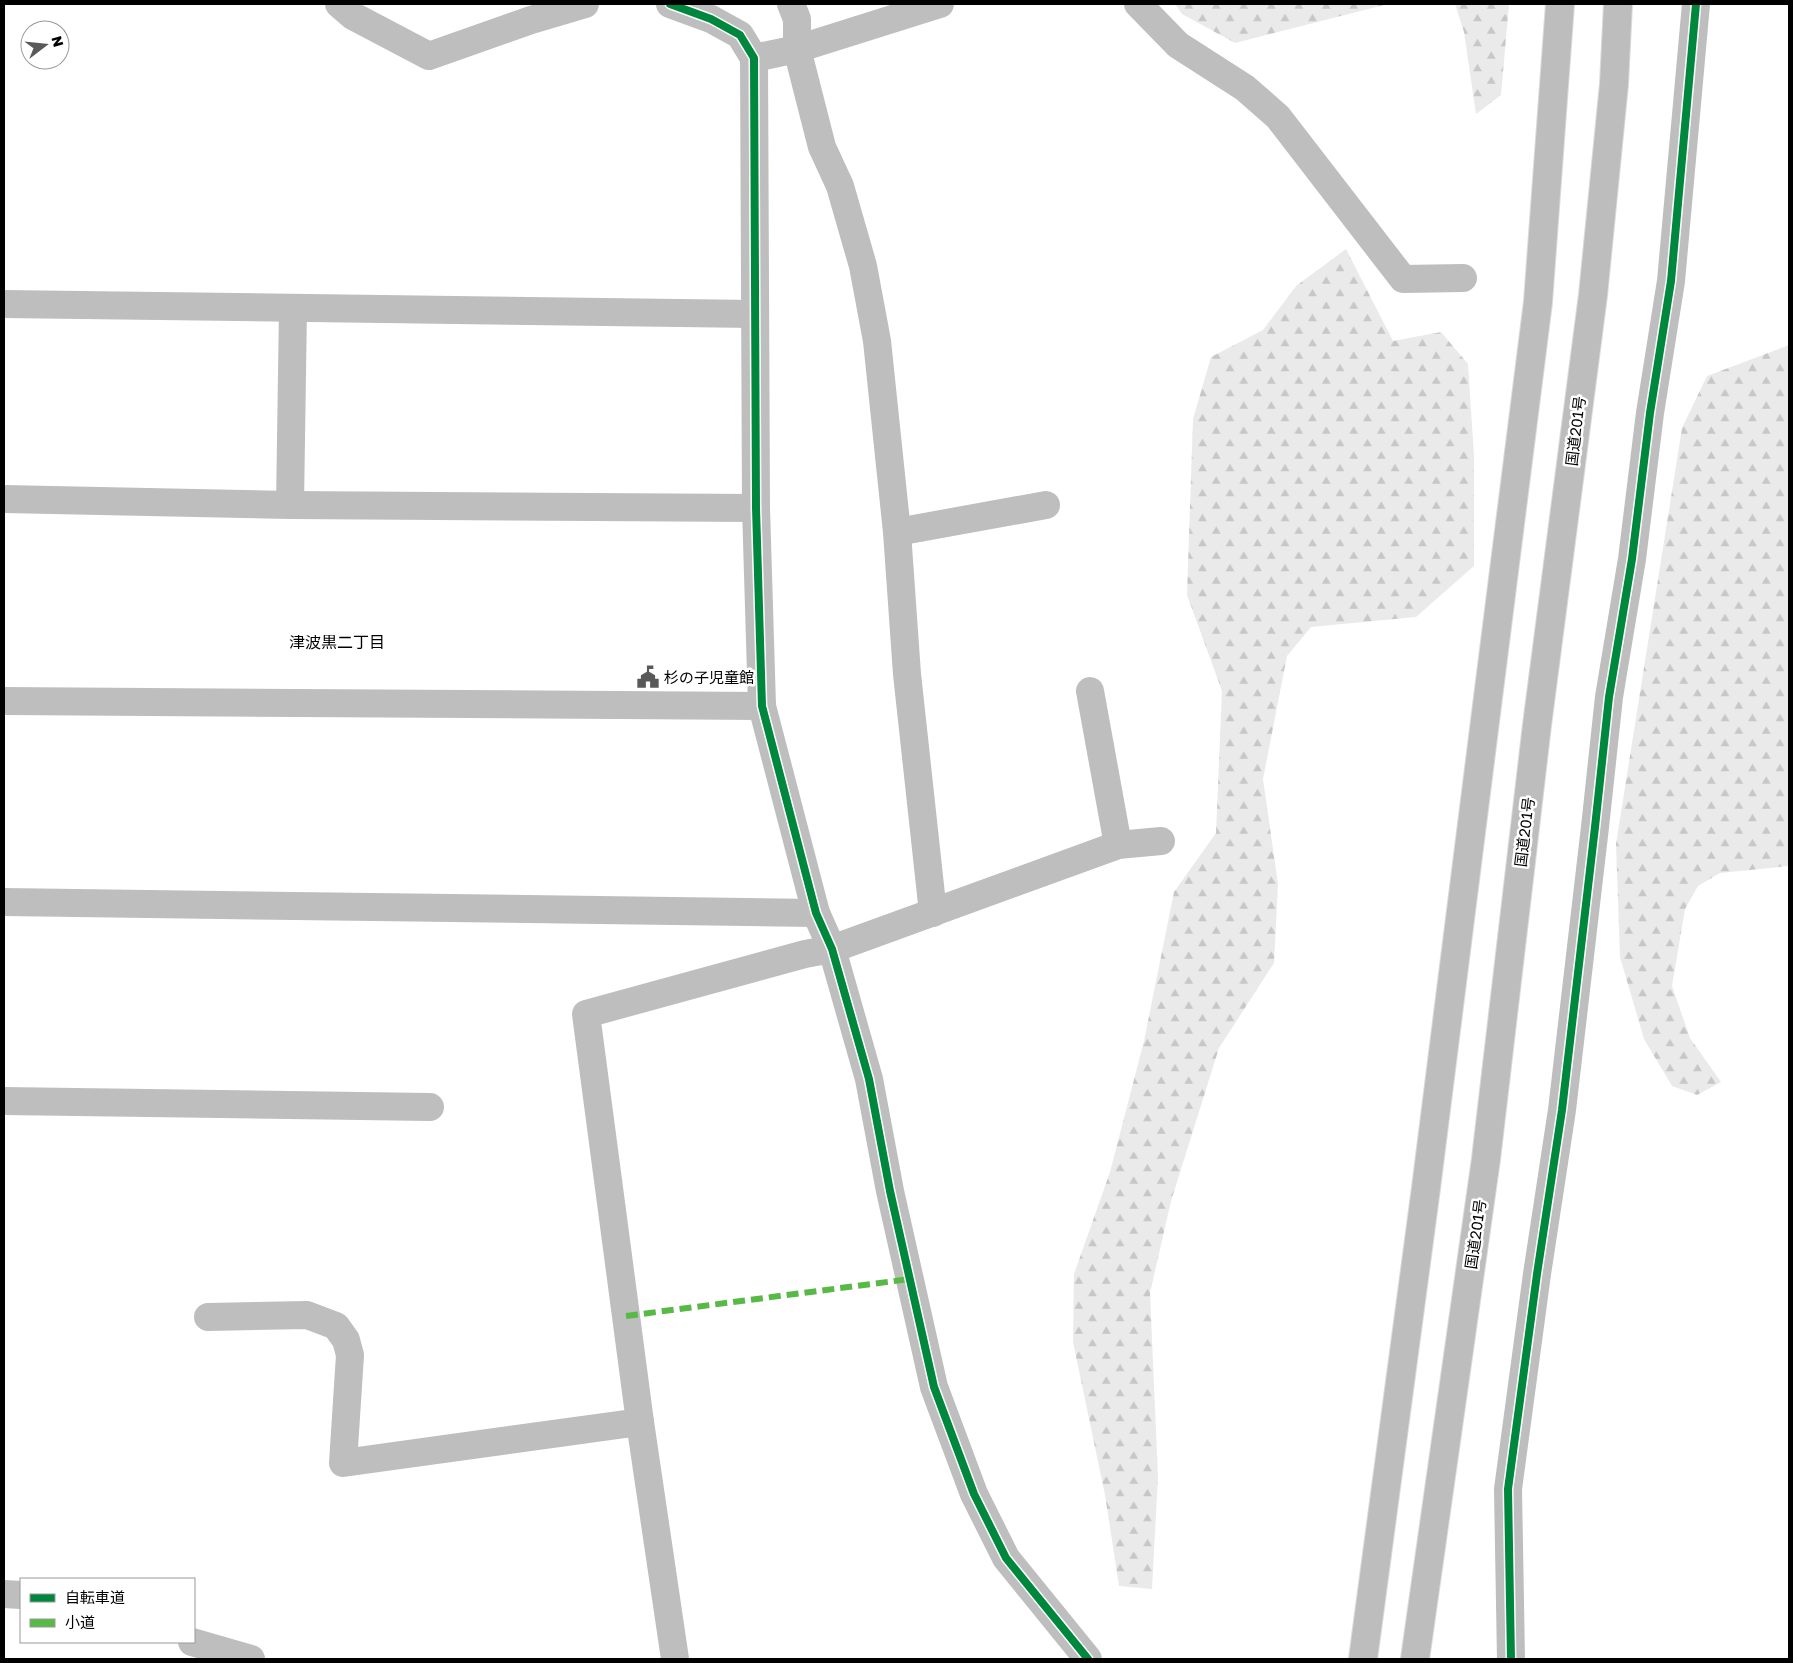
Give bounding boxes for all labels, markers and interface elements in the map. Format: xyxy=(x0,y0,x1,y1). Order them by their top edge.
north arrow xyxy=(20,20,70,70)
text: N xyxy=(48,34,68,49)
street label: 国道201号 xyxy=(1562,395,1588,467)
district label: 津波黒二丁目 xyxy=(289,632,385,652)
public building icon: 杉の子児童館 xyxy=(635,664,661,690)
place label: 杉の子児童館 xyxy=(664,668,754,686)
street label: 国道201号 xyxy=(1511,796,1537,868)
street label: 国道201号 xyxy=(1461,1198,1489,1270)
legend xyxy=(20,1578,195,1643)
text: 自転車道 xyxy=(65,1588,125,1606)
text: 小道 xyxy=(65,1613,95,1631)

